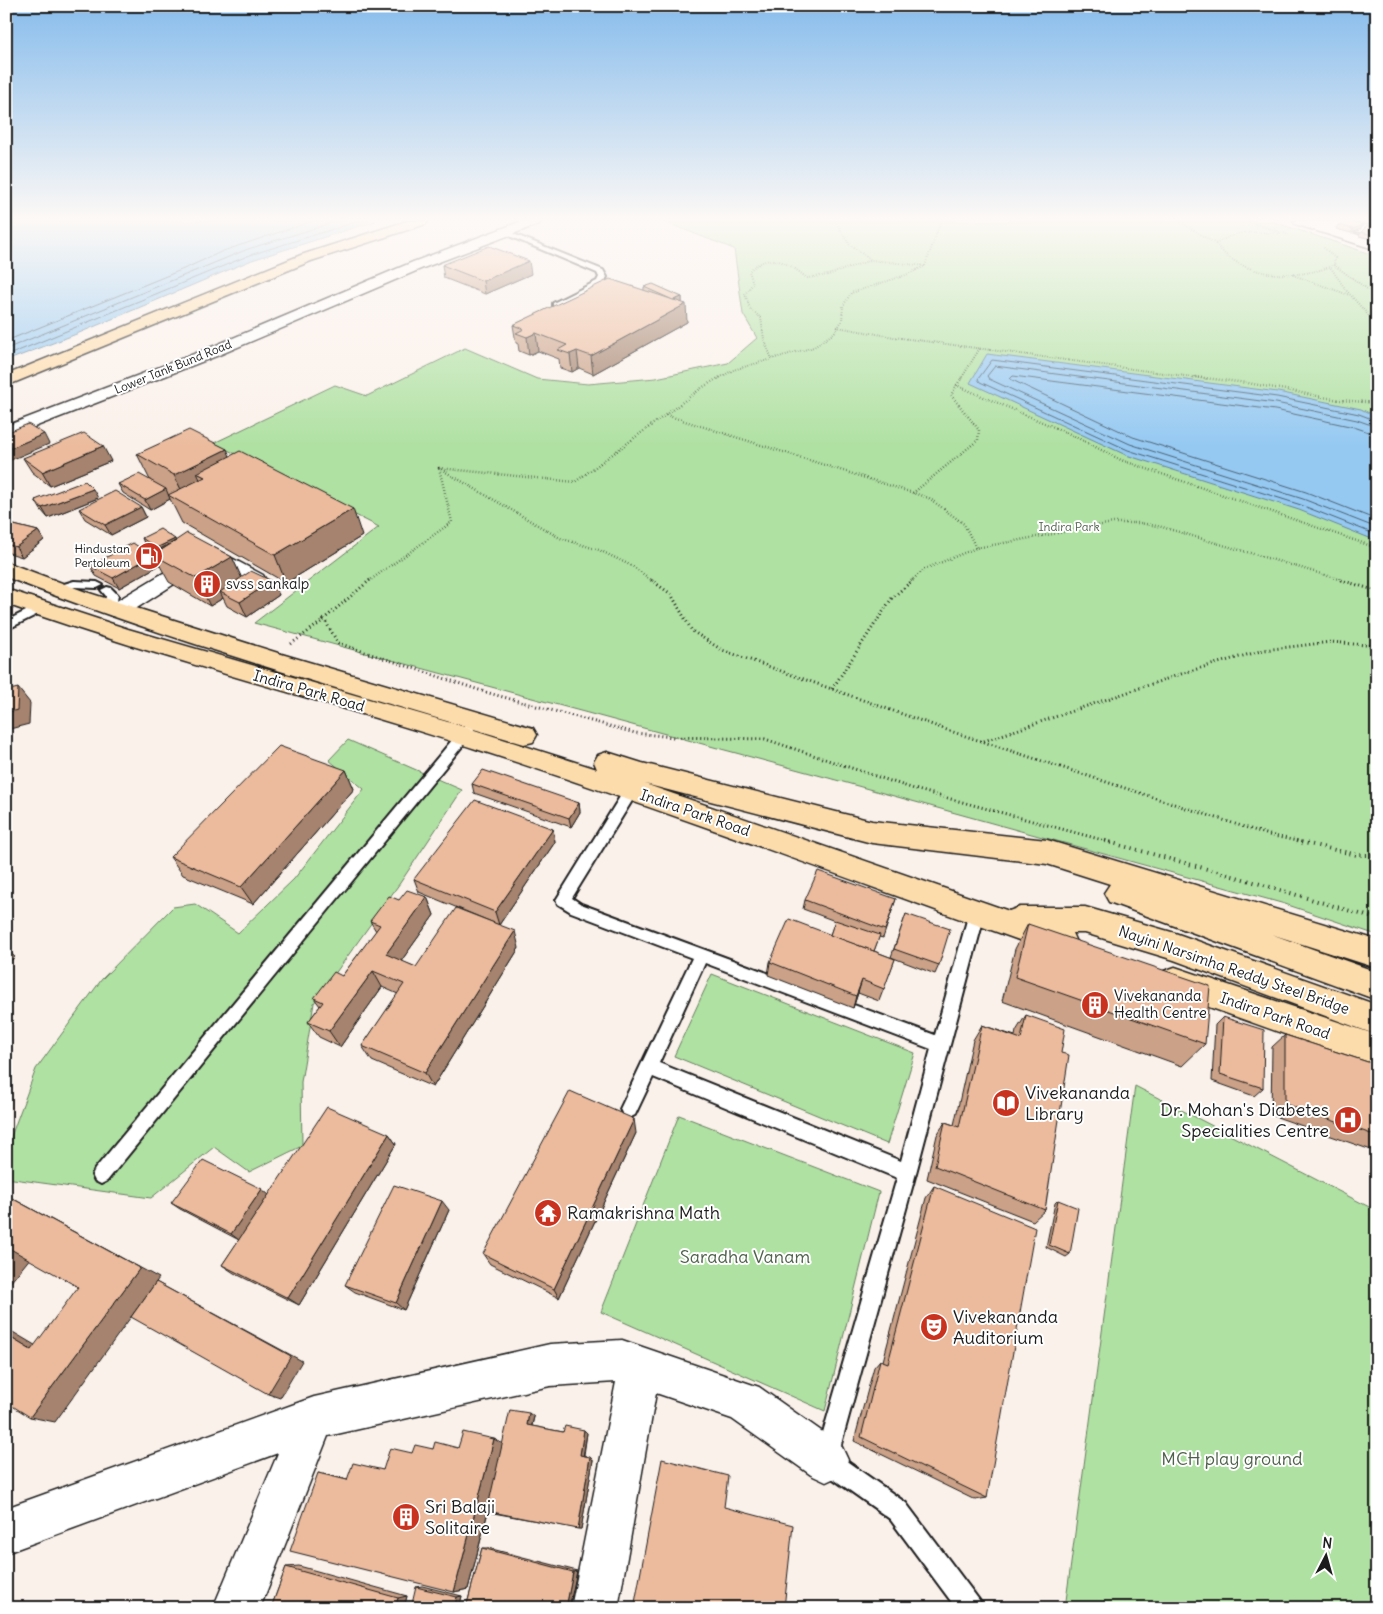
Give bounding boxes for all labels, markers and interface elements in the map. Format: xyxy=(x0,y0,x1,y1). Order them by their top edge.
street label: Lower Tank Bund Road xyxy=(112,336,234,397)
park label: Indira Park xyxy=(1038,519,1100,534)
place label: Hindustan Pertoleum xyxy=(74,541,130,570)
fuel station icon: Hindustan Pertoleum xyxy=(134,541,164,571)
building icon: svss sankalp xyxy=(192,569,222,599)
place label: svss sankalp xyxy=(226,574,309,593)
street label: Indira Park Road xyxy=(251,666,367,716)
street label: Indira Park Road xyxy=(638,785,753,840)
street label: Nayini Narsimha Reddy Steel Bridge xyxy=(1116,921,1352,1018)
place label: Vivekananda Health Centre xyxy=(1114,986,1207,1022)
street label: Indira Park Road xyxy=(1218,988,1333,1043)
building icon: Vivekananda Health Centre xyxy=(1080,990,1110,1020)
place label: Vivekananda Library xyxy=(1025,1081,1130,1125)
library icon: Vivekananda Library xyxy=(991,1088,1021,1118)
place label: Dr. Mohan's Diabetes Specialities Centre xyxy=(1160,1098,1329,1142)
hospital icon: Dr. Mohan's Diabetes Specialities Centre xyxy=(1333,1105,1363,1135)
temple icon: Ramakrishna Math xyxy=(533,1198,563,1228)
place label: Ramakrishna Math xyxy=(567,1201,720,1224)
park label: Saradha Vanam xyxy=(680,1245,810,1268)
place label: Vivekananda Auditorium xyxy=(953,1305,1058,1349)
theatre icon: Vivekananda Auditorium xyxy=(919,1312,949,1342)
park label: MCH play ground xyxy=(1161,1447,1303,1470)
place label: Sri Balaji Solitaire xyxy=(425,1495,495,1539)
building icon: Sri Balaji Solitaire xyxy=(391,1502,421,1532)
north arrow xyxy=(1300,1532,1350,1582)
text: N xyxy=(1322,1534,1333,1553)

